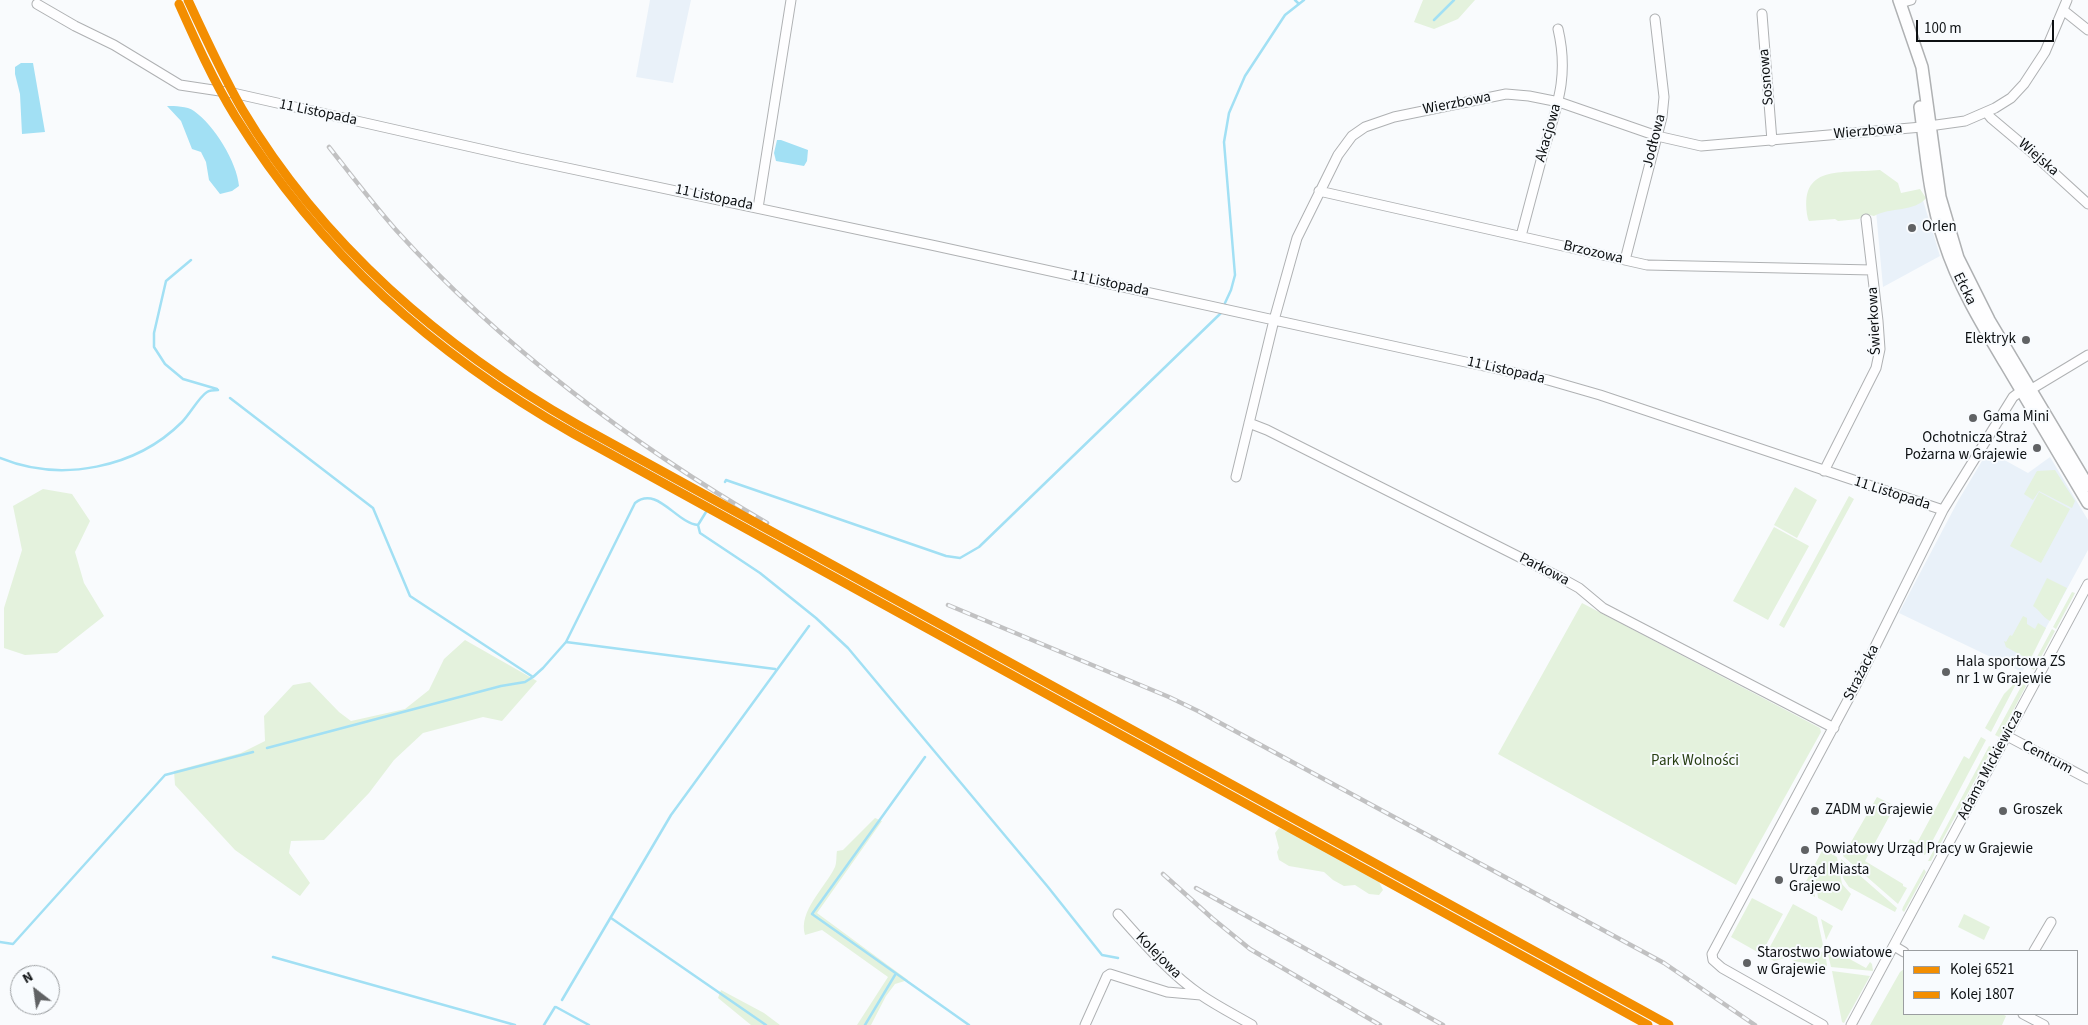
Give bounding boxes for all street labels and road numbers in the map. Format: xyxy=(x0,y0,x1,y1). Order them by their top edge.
street label: Sosnowa xyxy=(1756,48,1778,106)
street label: Wierzbowa xyxy=(1421,89,1493,119)
street label: 11 Listopada xyxy=(277,96,359,130)
street label: Akacjowa xyxy=(1532,102,1566,164)
street label: Jodłowa xyxy=(1640,112,1670,170)
street label: Wierzbowa xyxy=(1833,120,1903,144)
street label: Wiejska xyxy=(2014,136,2062,180)
street label: 11 Listopada xyxy=(673,181,755,215)
street label: Brzozowa xyxy=(1561,237,1625,269)
street label: 11 Listopada xyxy=(1069,267,1151,301)
street label: Ełcka xyxy=(1948,270,1980,308)
street label: Świerkowa xyxy=(1864,286,1886,356)
street label: 11 Listopada xyxy=(1465,353,1547,389)
street label: 11 Listopada xyxy=(1851,473,1933,515)
street label: Parkowa xyxy=(1516,550,1572,590)
street label: Strażacka xyxy=(1840,642,1884,704)
street label: Adama Mickiewicza xyxy=(1954,707,2028,823)
street label: Centrum xyxy=(2018,737,2076,779)
street label: Kolejowa xyxy=(1131,929,1185,983)

